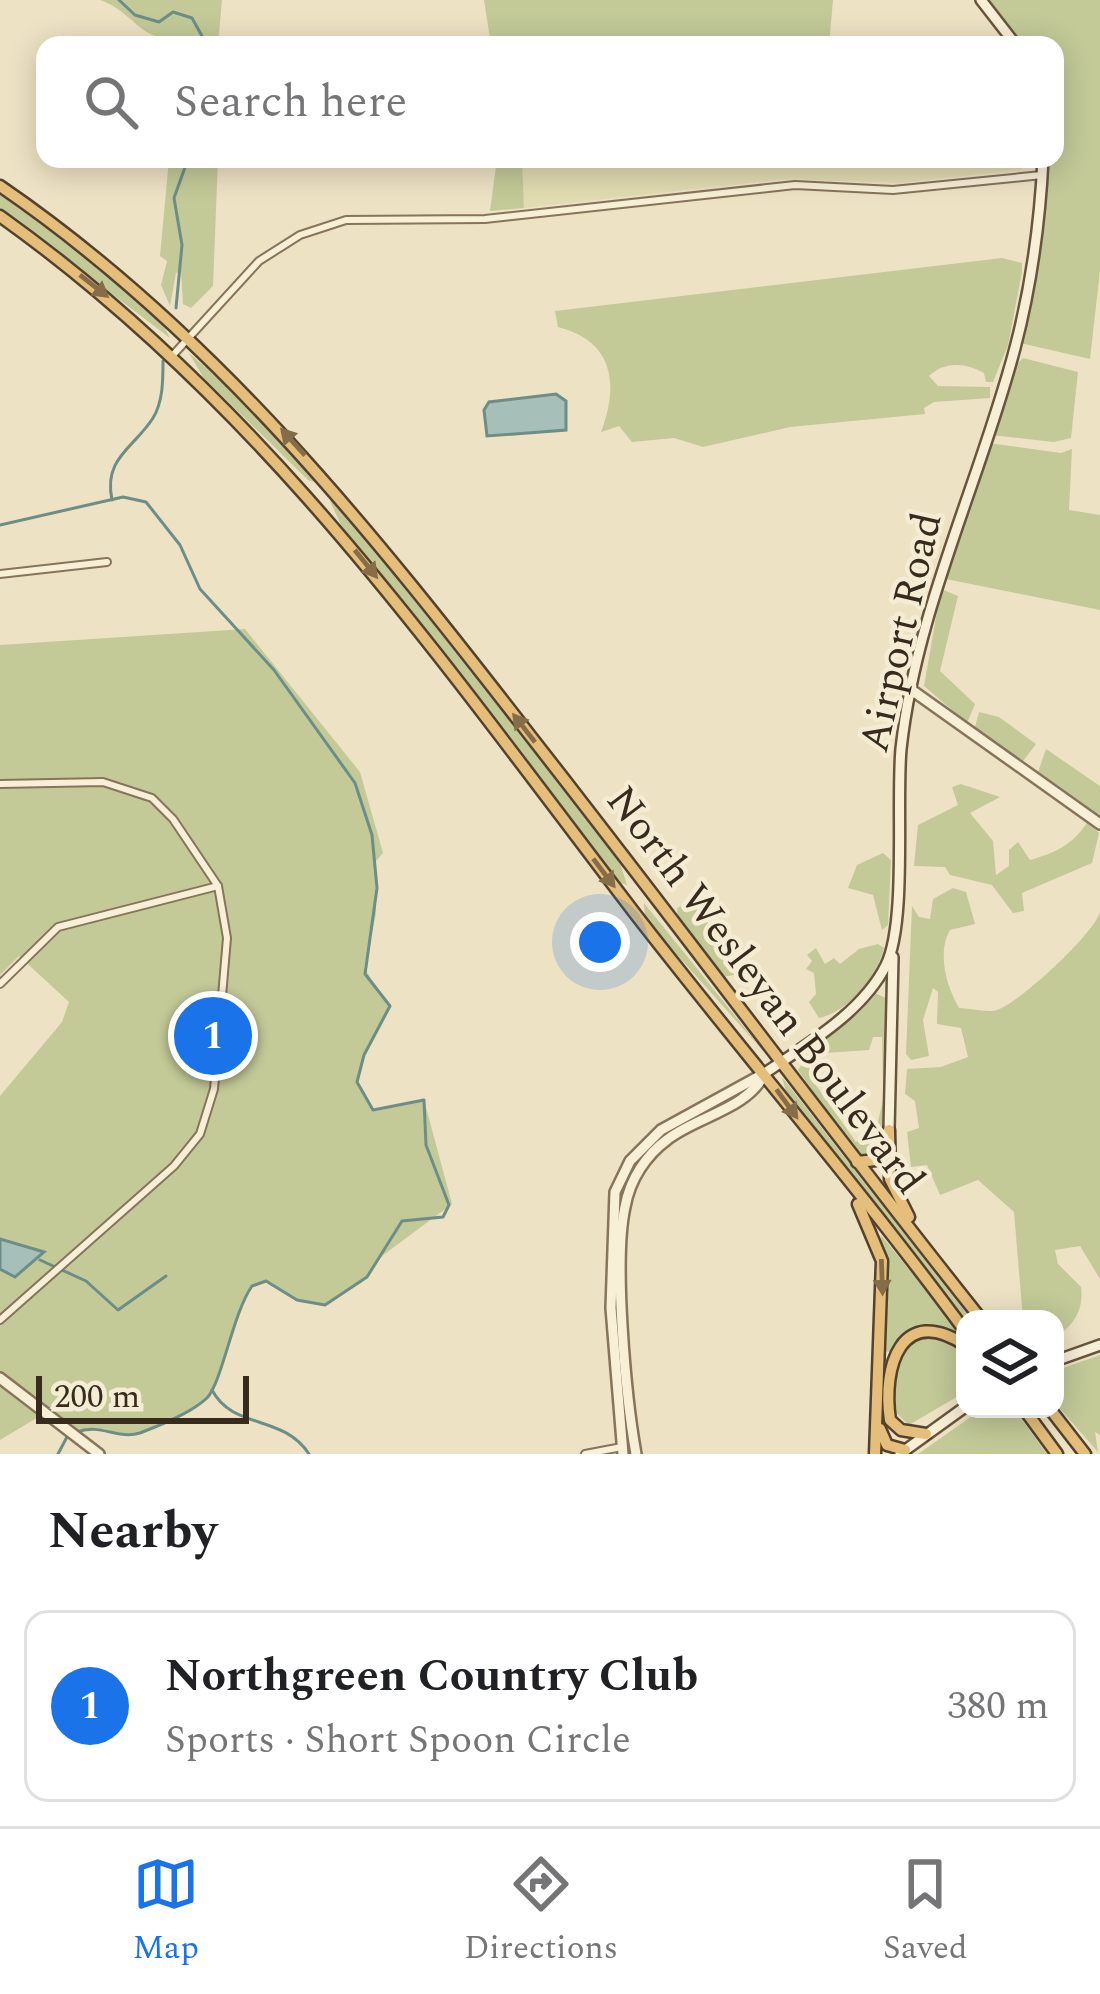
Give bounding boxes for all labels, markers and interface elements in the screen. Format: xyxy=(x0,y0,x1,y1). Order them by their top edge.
search box xyxy=(36,36,1064,168)
text: Search here xyxy=(174,68,407,137)
icon: search xyxy=(78,69,144,135)
one-way arrow xyxy=(78,273,109,298)
one-way arrow xyxy=(279,427,307,456)
street label: Airport Road xyxy=(843,506,960,759)
one-way arrow xyxy=(353,549,378,580)
one-way arrow xyxy=(512,712,537,743)
street label: North Wesleyan Boulevard xyxy=(590,773,940,1208)
one-way arrow xyxy=(592,857,616,889)
your location xyxy=(570,912,630,972)
pin: 1 xyxy=(174,991,252,1081)
one-way arrow xyxy=(775,1088,799,1120)
one-way arrow xyxy=(872,1259,891,1297)
map controls xyxy=(956,1310,1064,1418)
button: layers xyxy=(956,1310,1064,1418)
scale bar xyxy=(36,1370,249,1423)
text: 200 m xyxy=(54,1372,140,1422)
text: Nearby xyxy=(48,1493,217,1571)
text: Northgreen Country Club xyxy=(165,1642,698,1711)
text: 1 xyxy=(79,1677,101,1736)
text: 380 m xyxy=(947,1677,1049,1736)
text: Sports · Short Spoon Circle xyxy=(165,1711,631,1770)
tab: Map xyxy=(132,1851,199,1973)
tab: Directions xyxy=(464,1851,618,1973)
tab: Saved xyxy=(883,1851,968,1973)

